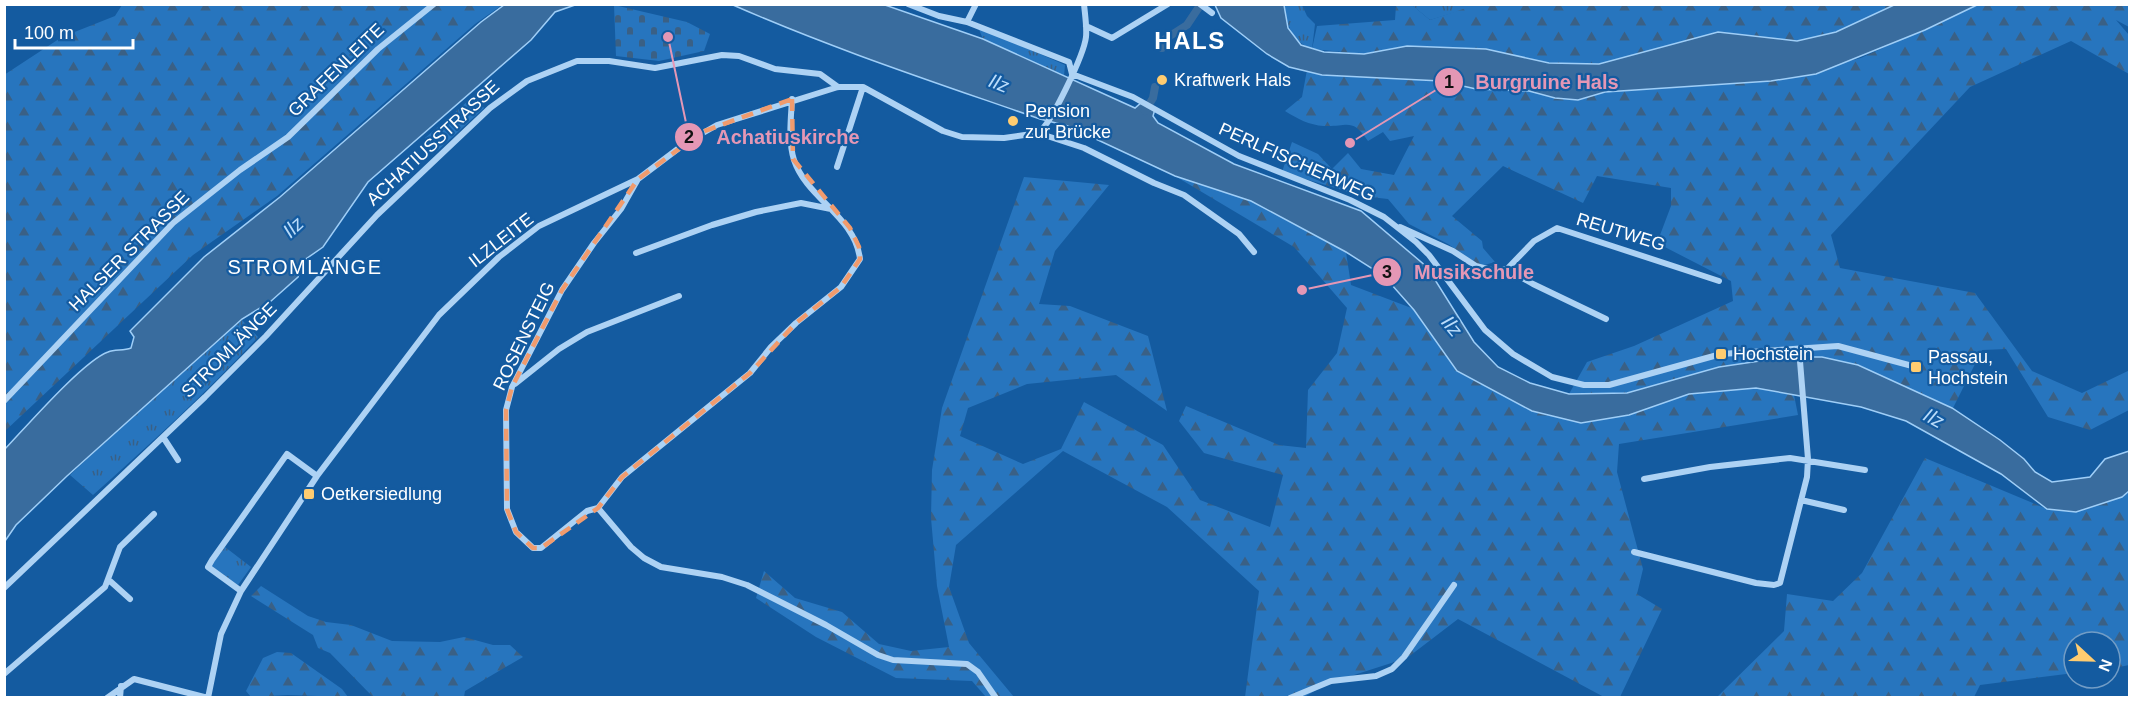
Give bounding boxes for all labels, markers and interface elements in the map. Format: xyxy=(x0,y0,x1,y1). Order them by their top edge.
scale bar xyxy=(15,12,134,50)
street label: GRAFENLEITE xyxy=(284,19,388,121)
text: 100 m xyxy=(24,23,74,43)
district label: HALS xyxy=(1154,27,1226,54)
callout: Burgruine Hals xyxy=(1434,63,1631,101)
water label: Ilz xyxy=(986,69,1012,97)
place label: Kraftwerk Hals xyxy=(1174,70,1291,90)
text: Burgruine Hals xyxy=(1475,71,1619,93)
text: 1 xyxy=(1444,72,1454,92)
marker: Kraftwerk Hals xyxy=(1155,73,1169,87)
street label: ACHATIUSSTRASSE xyxy=(363,76,503,210)
place label: Pension zur Brücke xyxy=(1025,101,1111,142)
marker: Pension zur Brücke xyxy=(1006,114,1020,128)
callout: Achatiuskirche xyxy=(674,118,872,156)
street label: PERLFISCHERWEG xyxy=(1216,119,1378,205)
text: Achatiuskirche xyxy=(716,126,860,148)
text: 2 xyxy=(684,127,694,147)
street label: HALSER STRASSE xyxy=(65,187,193,315)
street label: ILZLEITE xyxy=(465,209,537,271)
street label: REUTWEG xyxy=(1574,209,1668,255)
water label: Ilz xyxy=(278,212,308,242)
callout: Musikschule xyxy=(1372,253,1546,291)
district label: STROMLÄNGE xyxy=(227,256,383,278)
text: Musikschule xyxy=(1414,261,1534,283)
text: 3 xyxy=(1382,262,1392,282)
street label: ROSENSTEIG xyxy=(489,279,559,393)
street label: STROMLÄNGE xyxy=(177,298,281,402)
water label: Ilz xyxy=(1437,311,1467,341)
place label: Hochstein xyxy=(1733,344,1813,364)
marker: Hochstein xyxy=(1714,347,1728,361)
place label: Passau, Hochstein xyxy=(1928,347,2008,388)
marker: Passau, Hochstein xyxy=(1909,360,1923,374)
water label: Ilz xyxy=(1920,404,1948,432)
place label: Oetkersiedlung xyxy=(321,484,442,504)
marker: Oetkersiedlung xyxy=(302,487,316,501)
north arrow xyxy=(2062,630,2122,690)
text: N xyxy=(2095,657,2115,674)

